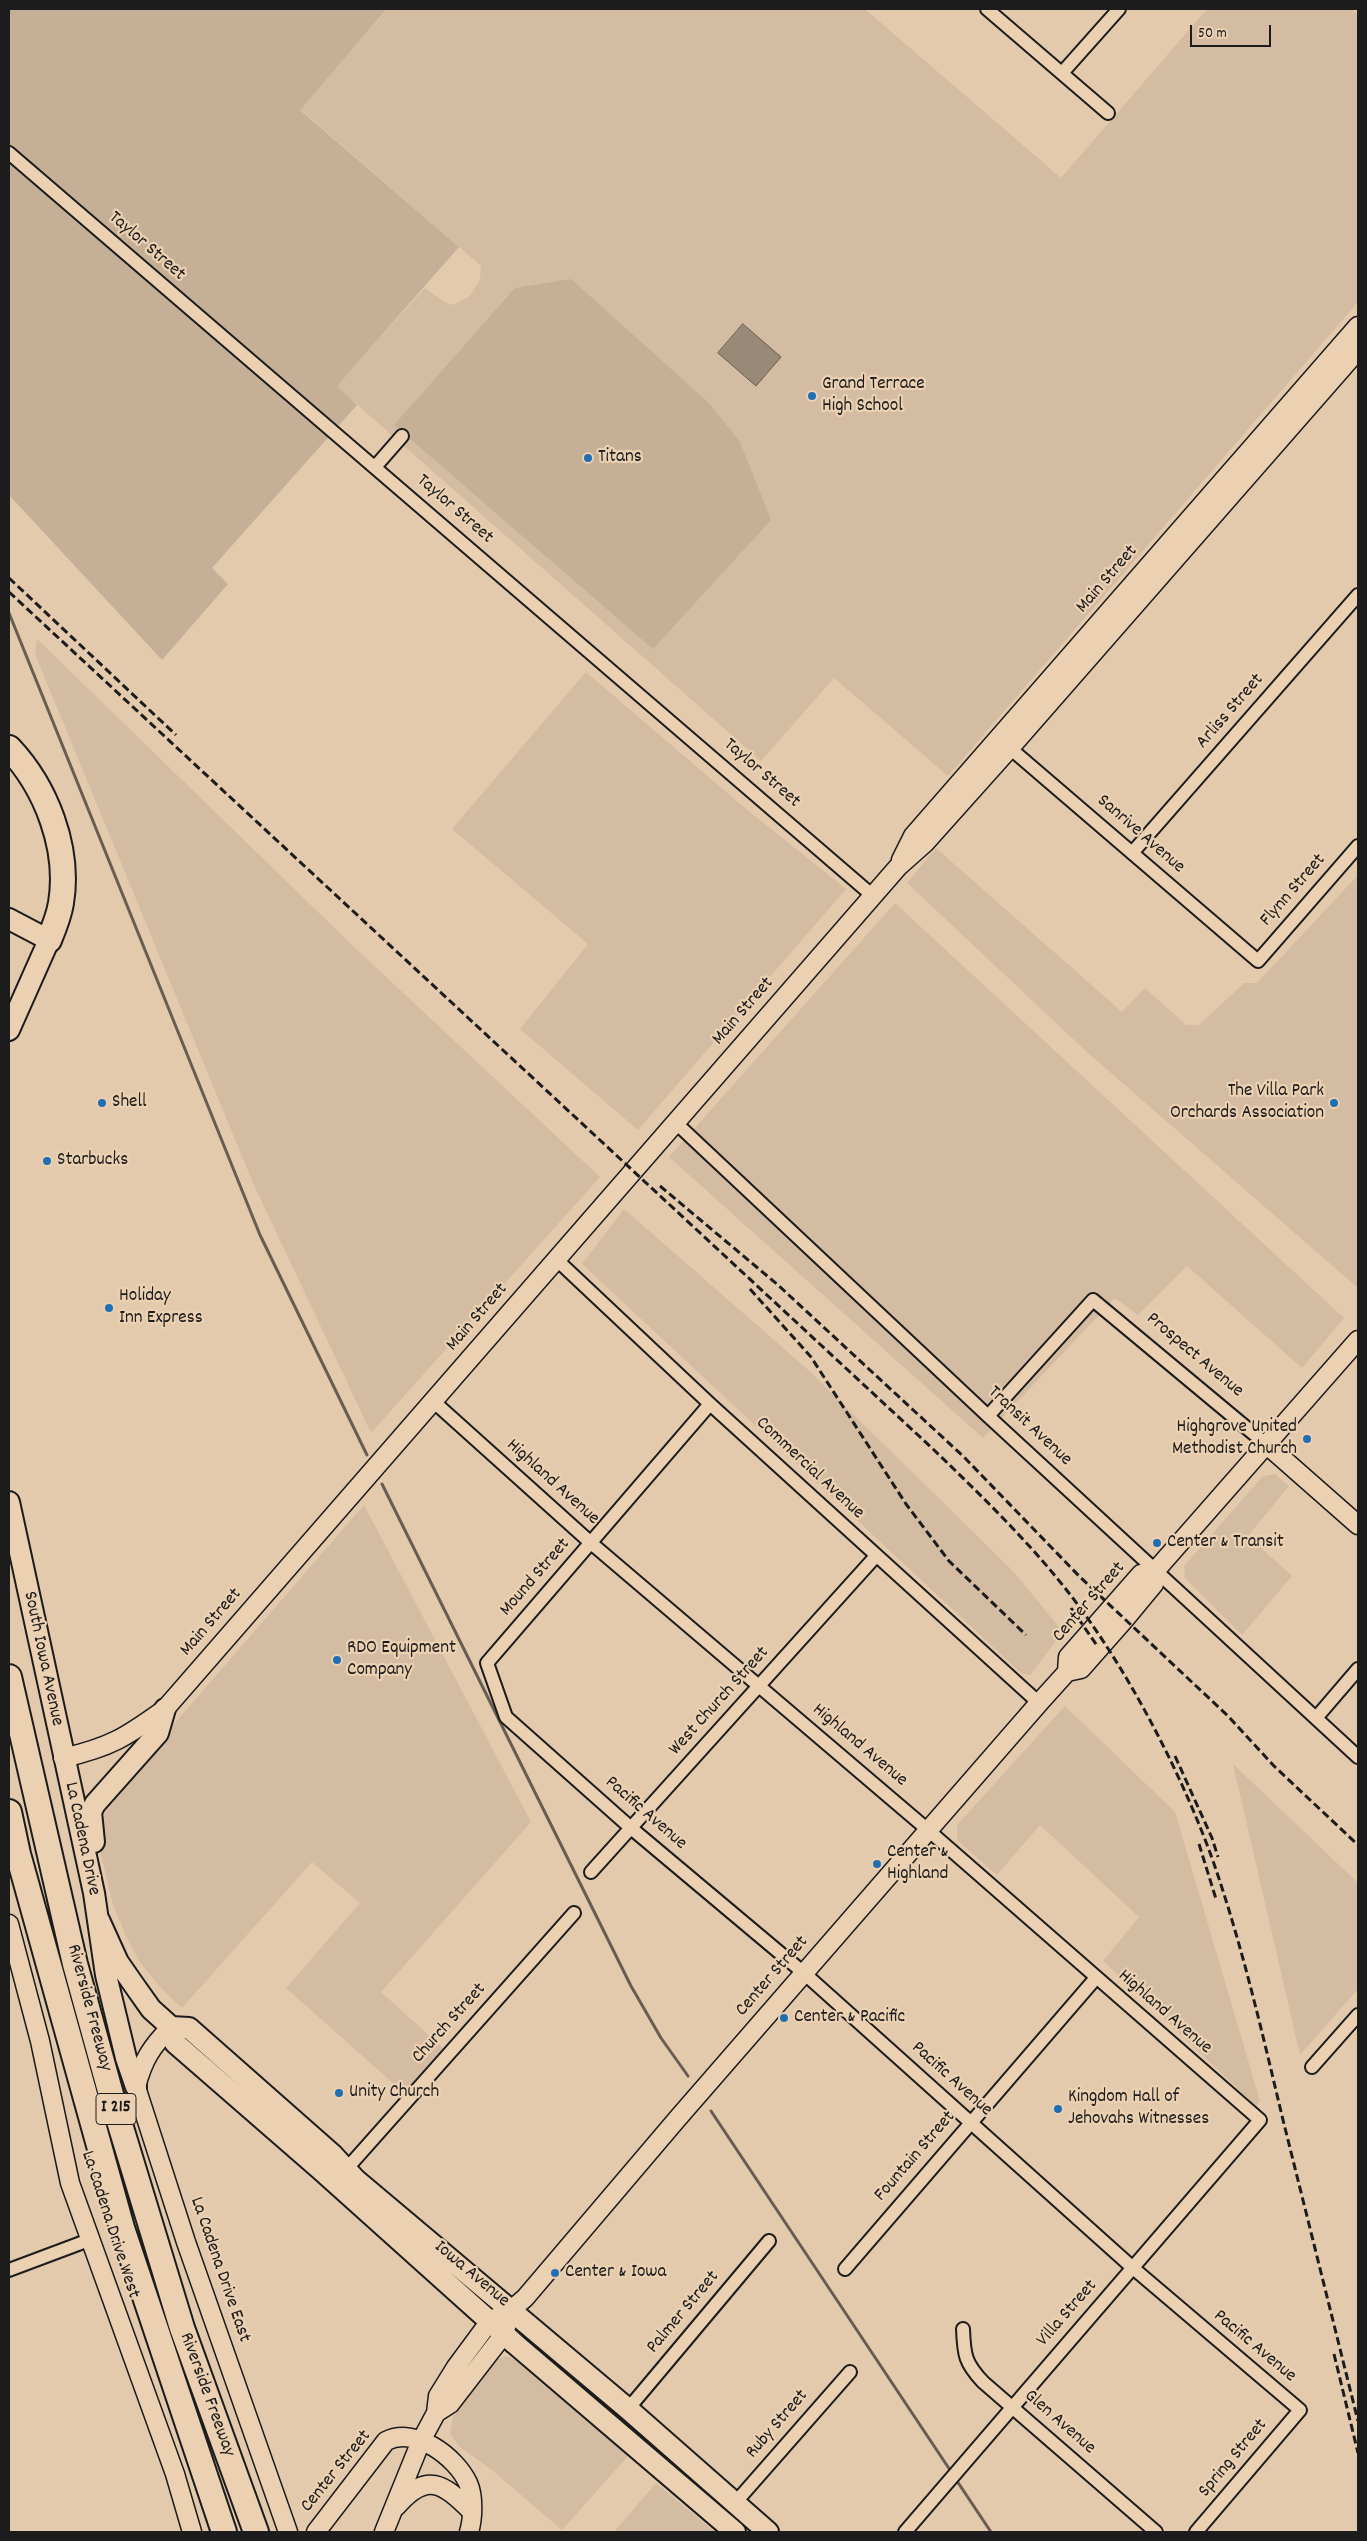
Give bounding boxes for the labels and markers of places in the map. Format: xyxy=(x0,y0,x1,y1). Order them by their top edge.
place label: Grand Terrace High School xyxy=(822,374,925,418)
marker: Grand Terrace High School xyxy=(806,390,818,402)
place label: Titans xyxy=(598,447,642,469)
marker: Titans xyxy=(582,452,594,464)
place label: The Villa Park Orchards Association xyxy=(1170,1081,1324,1125)
place label: Shell xyxy=(112,1092,146,1114)
marker: Shell xyxy=(96,1097,108,1109)
marker: The Villa Park Orchards Association xyxy=(1328,1097,1340,1109)
place label: Starbucks xyxy=(57,1150,128,1172)
marker: Starbucks xyxy=(41,1155,53,1167)
place label: Holiday Inn Express xyxy=(119,1286,203,1330)
marker: Holiday Inn Express xyxy=(103,1302,115,1314)
place label: Highgrove United Methodist Church xyxy=(1172,1417,1297,1461)
marker: Highgrove United Methodist Church xyxy=(1301,1433,1313,1445)
place label: Center & Transit xyxy=(1167,1532,1284,1554)
marker: Center & Transit xyxy=(1151,1537,1163,1549)
place label: RDO Equipment Company xyxy=(347,1638,456,1682)
marker: RDO Equipment Company xyxy=(331,1654,343,1666)
place label: Center & Highland xyxy=(887,1842,949,1886)
marker: Center & Highland xyxy=(871,1858,883,1870)
place label: Center & Pacific xyxy=(794,2007,905,2029)
marker: Center & Pacific xyxy=(778,2012,790,2024)
place label: Unity Church xyxy=(349,2082,439,2104)
marker: Unity Church xyxy=(333,2087,345,2099)
place label: Kingdom Hall of Jehovahs Witnesses xyxy=(1068,2087,1209,2131)
marker: Kingdom Hall of Jehovahs Witnesses xyxy=(1052,2103,1064,2115)
place label: Center & Iowa xyxy=(565,2262,666,2284)
marker: Center & Iowa xyxy=(549,2267,561,2279)

